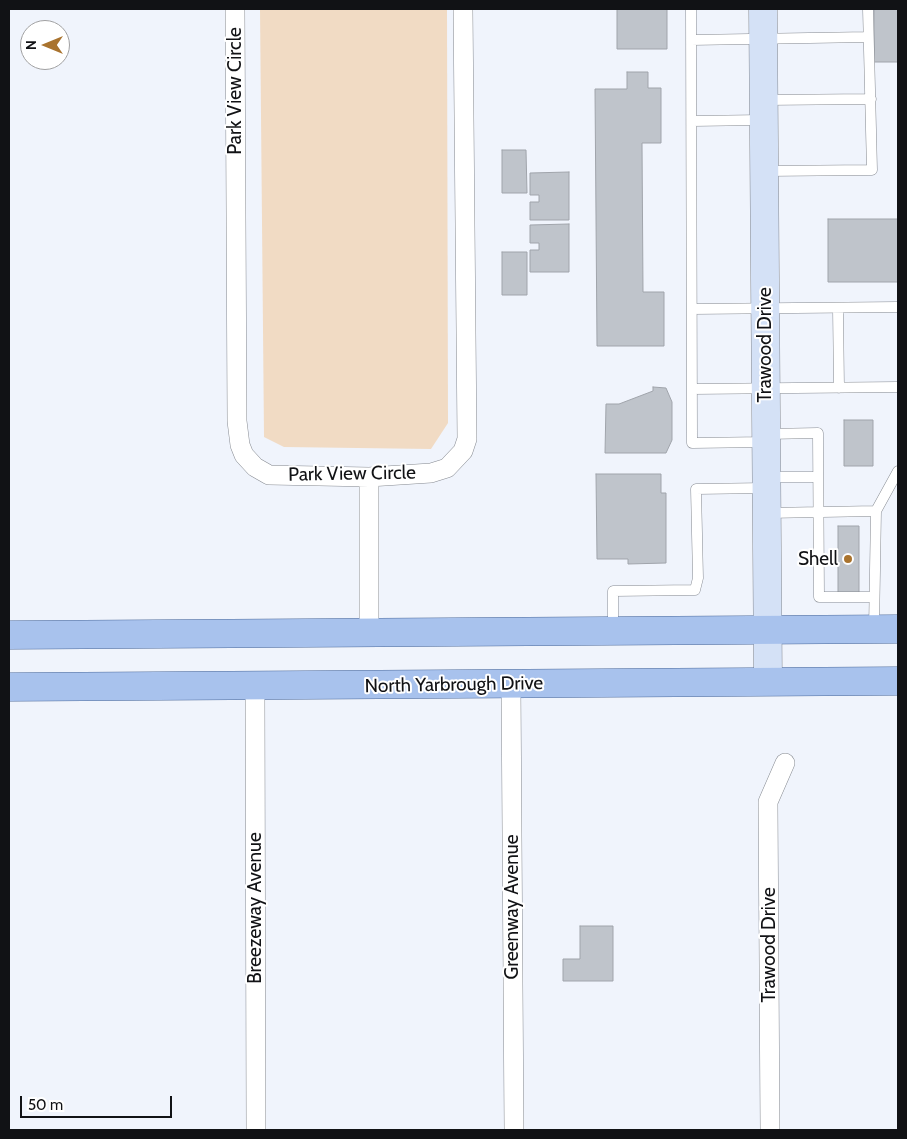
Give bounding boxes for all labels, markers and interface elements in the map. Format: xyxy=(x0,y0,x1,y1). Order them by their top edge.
north arrow xyxy=(20,20,70,70)
street label: Park View Circle xyxy=(224,27,246,155)
text: N xyxy=(22,40,40,50)
street label: Trawood Drive xyxy=(754,287,776,403)
street label: Park View Circle xyxy=(288,461,416,487)
place label: Shell xyxy=(798,548,838,570)
marker: Shell xyxy=(842,553,854,565)
street label: North Yarbrough Drive xyxy=(365,672,543,698)
street label: Breezeway Avenue xyxy=(244,832,266,984)
street label: Greenway Avenue xyxy=(501,835,523,979)
street label: Trawood Drive xyxy=(758,887,780,1003)
scale bar xyxy=(22,1086,175,1118)
text: 50 m xyxy=(28,1096,63,1114)

